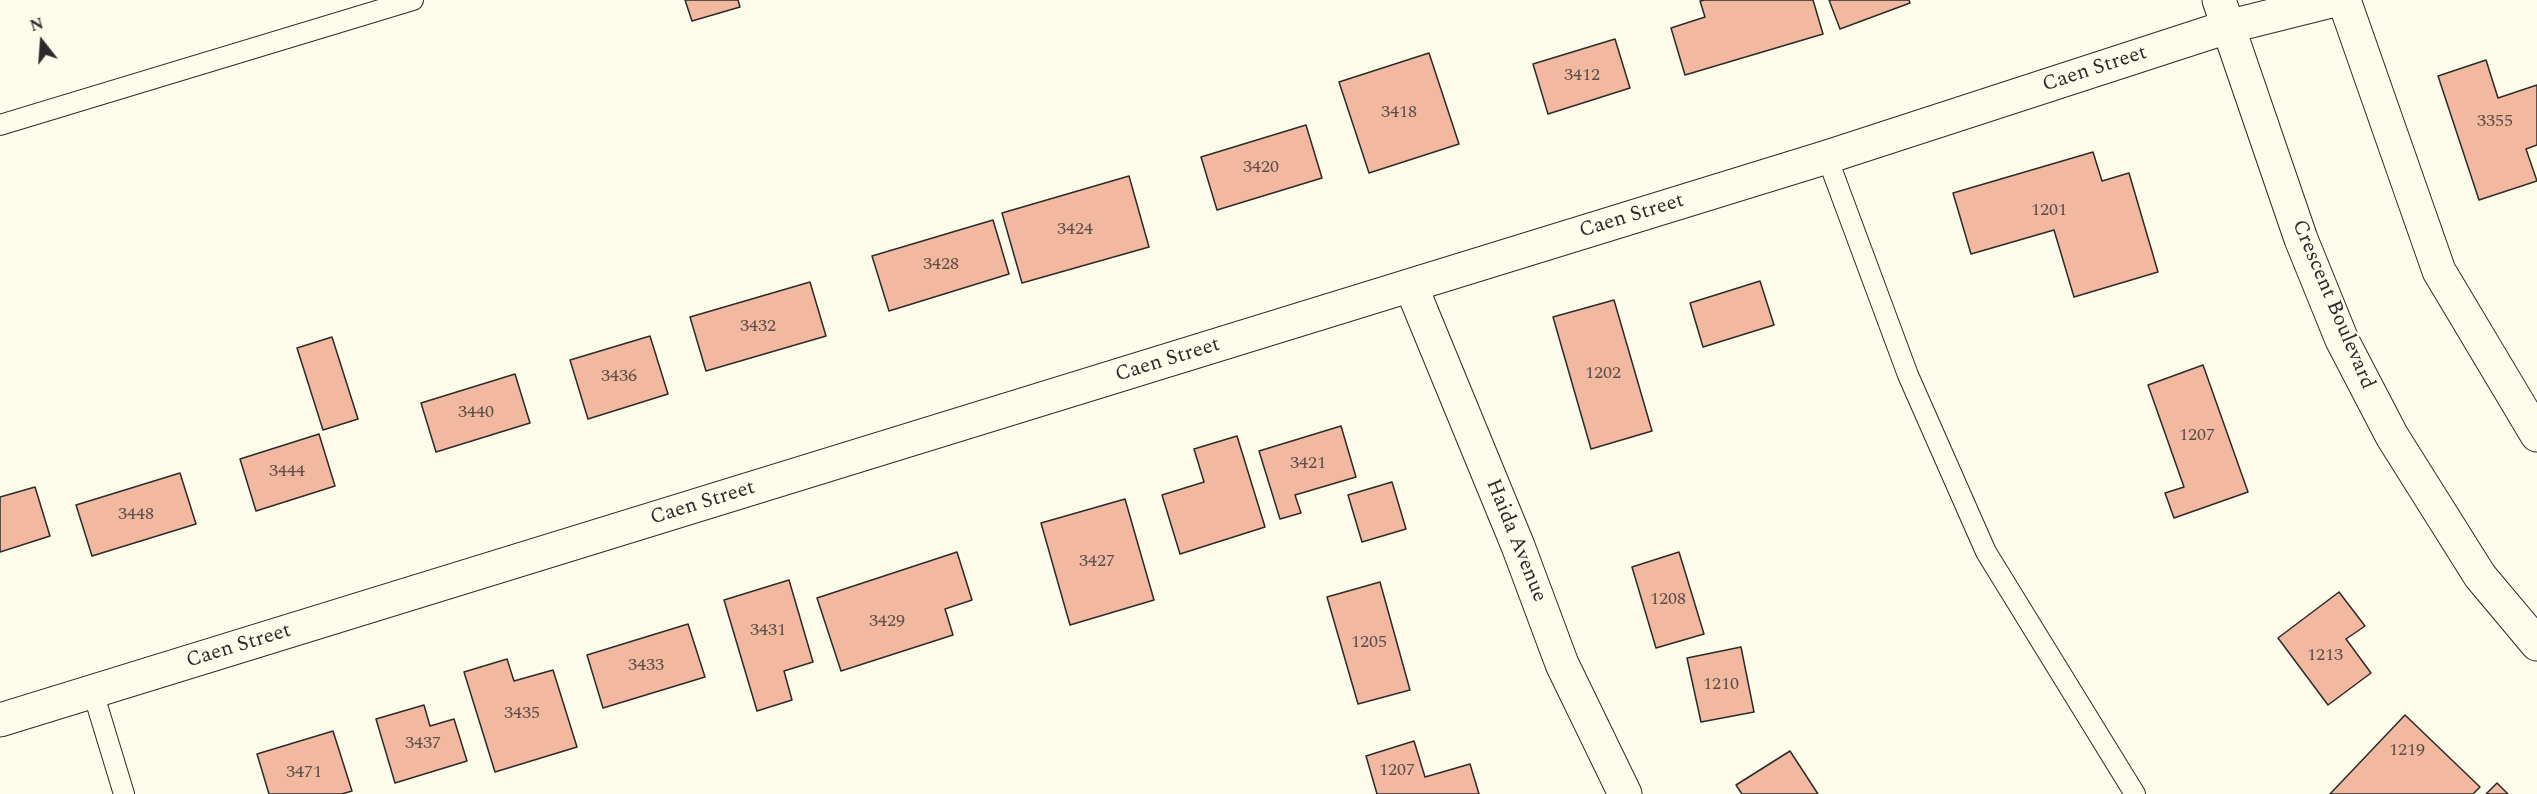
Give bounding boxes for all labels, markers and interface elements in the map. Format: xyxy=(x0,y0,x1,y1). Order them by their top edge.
text: N xyxy=(27,11,46,38)
north arrow xyxy=(12,12,72,72)
street label: Caen Street xyxy=(2040,41,2150,99)
house number: 3412 xyxy=(1564,65,1600,87)
house number: 3418 xyxy=(1381,102,1417,124)
house number: 3355 xyxy=(2477,111,2513,133)
house number: 3420 xyxy=(1243,157,1279,179)
street label: Caen Street xyxy=(1577,189,1687,245)
house number: 1201 xyxy=(2031,200,2067,222)
street label: Crescent Boulevard xyxy=(2285,216,2379,394)
house number: 3424 xyxy=(1057,219,1093,241)
house number: 3428 xyxy=(923,254,959,276)
house number: 3432 xyxy=(740,316,776,338)
street label: Caen Street xyxy=(1113,333,1223,389)
house number: 1202 xyxy=(1585,363,1621,385)
house number: 3436 xyxy=(601,366,637,388)
house number: 3440 xyxy=(458,402,494,424)
house number: 1207 xyxy=(2179,425,2215,447)
house number: 3421 xyxy=(1290,453,1326,475)
house number: 3444 xyxy=(269,461,305,483)
street label: Caen Street xyxy=(648,476,758,532)
street label: Haida Avenue xyxy=(1479,476,1551,606)
house number: 3448 xyxy=(118,504,154,526)
house number: 3427 xyxy=(1079,551,1115,573)
house number: 1208 xyxy=(1650,589,1686,611)
house number: 3429 xyxy=(869,611,905,633)
street label: Caen Street xyxy=(184,619,294,675)
house number: 3431 xyxy=(750,620,786,642)
house number: 1205 xyxy=(1351,632,1387,654)
house number: 1213 xyxy=(2307,645,2343,667)
house number: 3433 xyxy=(628,655,664,677)
house number: 1210 xyxy=(1703,674,1739,696)
house number: 3435 xyxy=(504,703,540,725)
house number: 3437 xyxy=(405,733,441,755)
house number: 1219 xyxy=(2389,740,2425,762)
house number: 1207 xyxy=(1379,760,1415,782)
house number: 3471 xyxy=(286,762,322,784)

